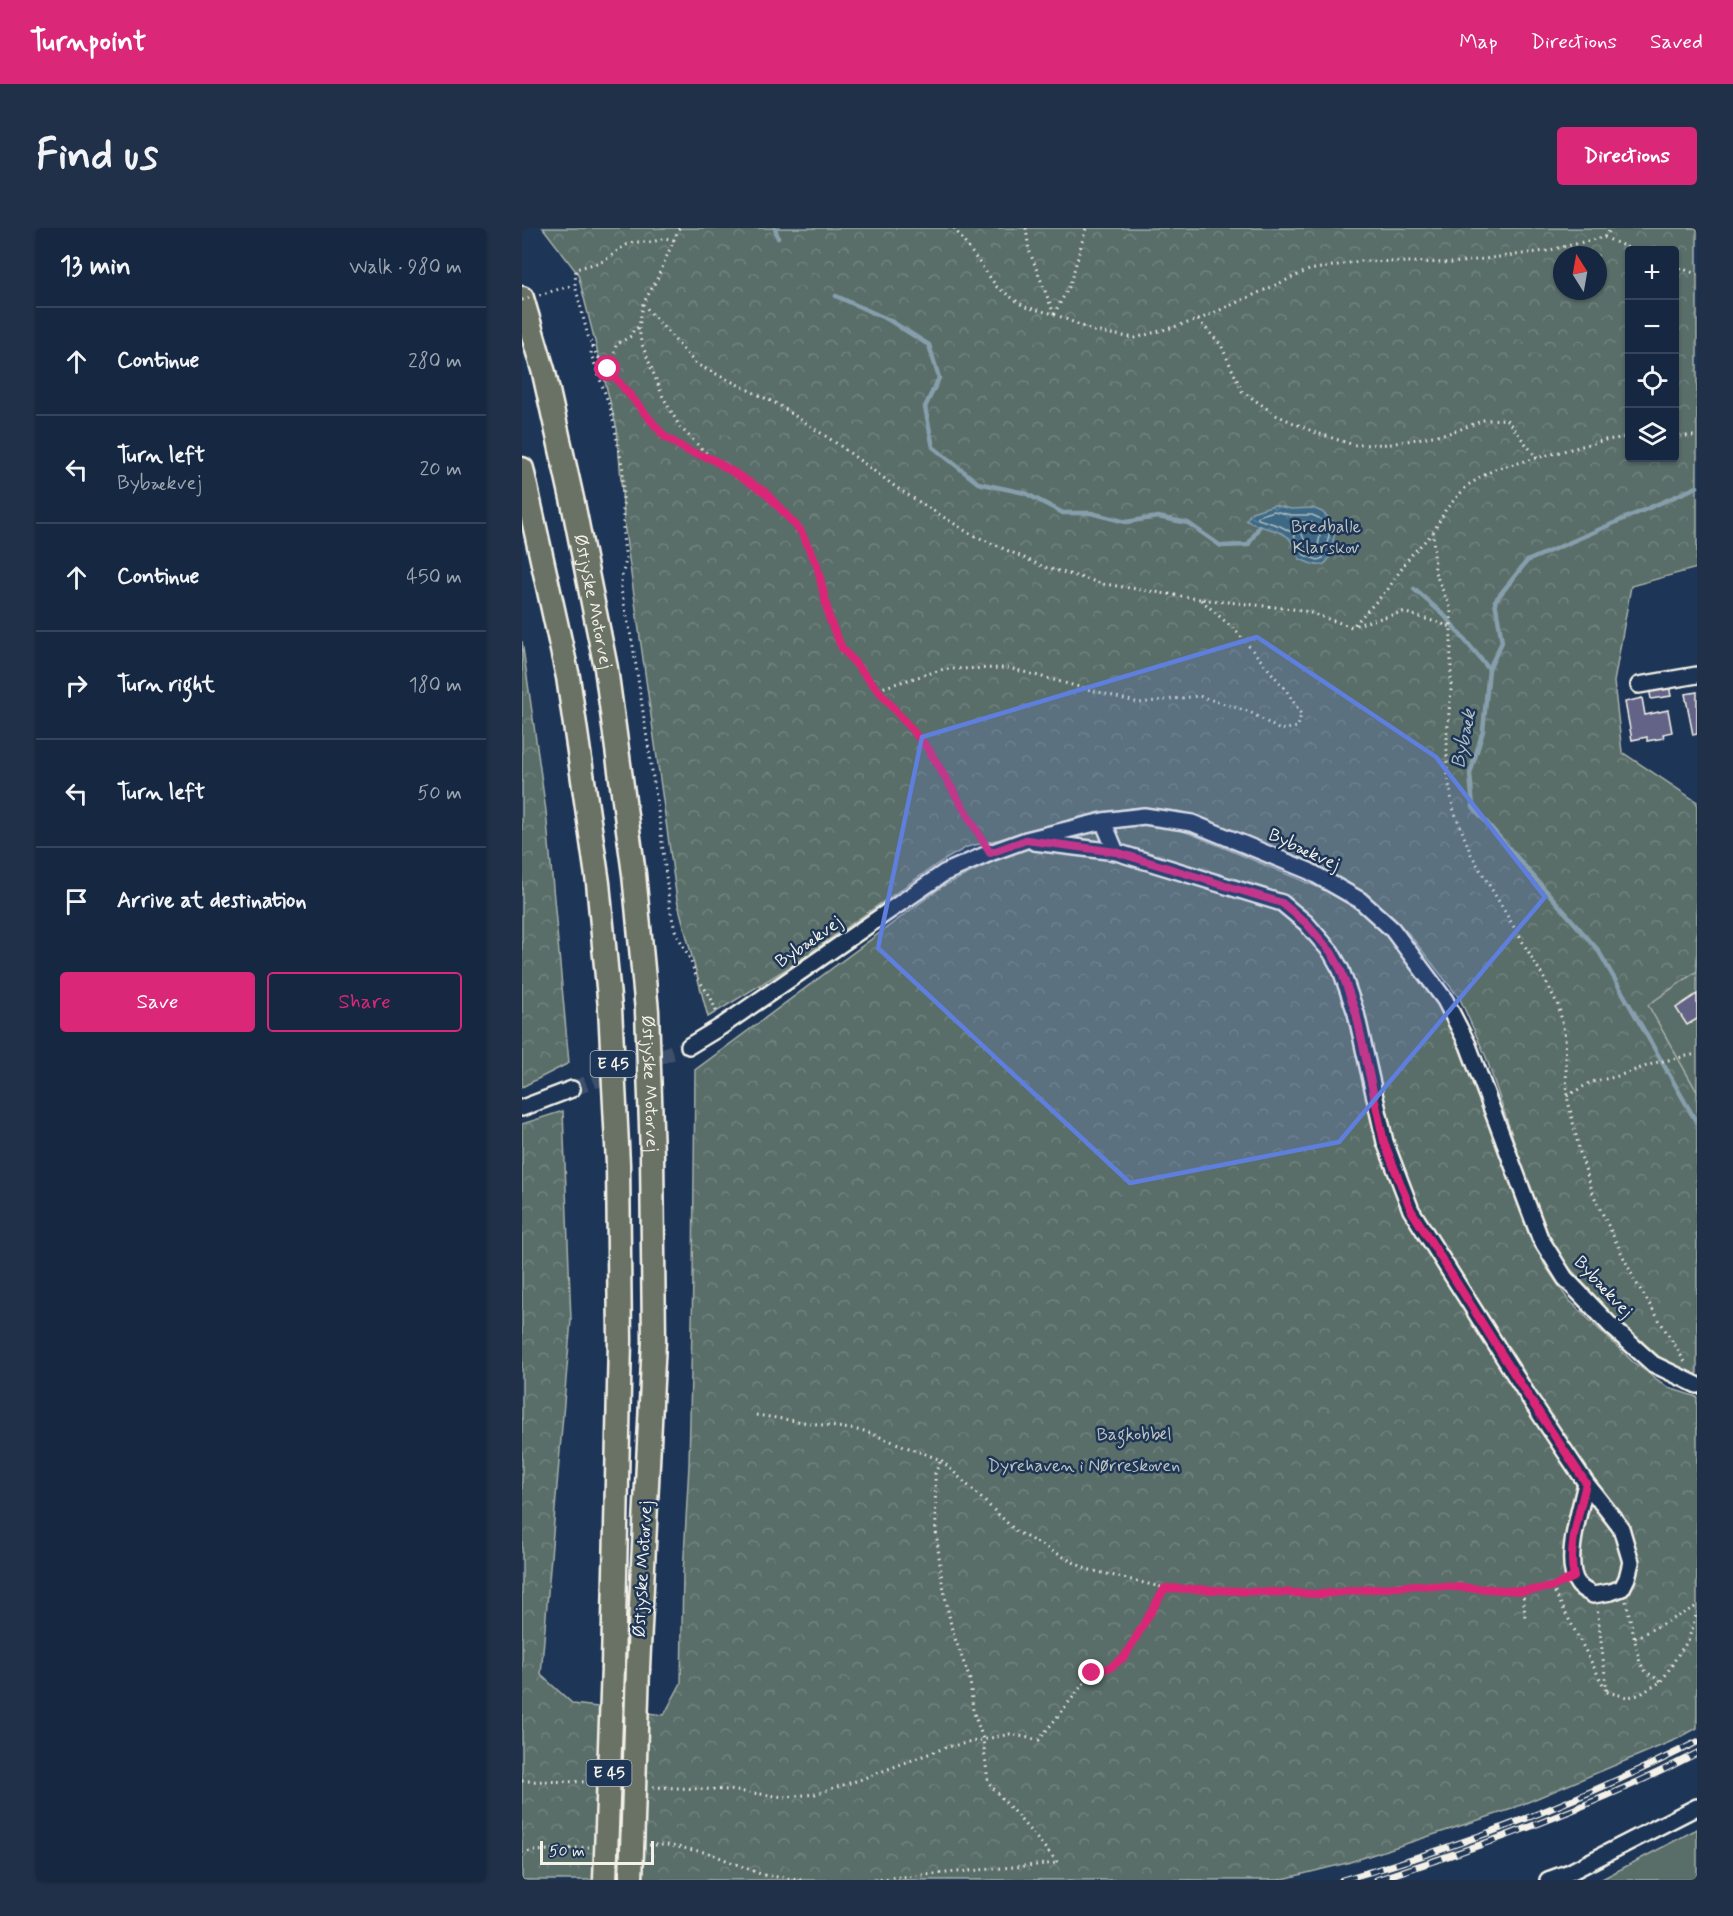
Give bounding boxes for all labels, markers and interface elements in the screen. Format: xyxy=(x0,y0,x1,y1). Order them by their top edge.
text: Turnpoint xyxy=(30,24,146,61)
text: Map xyxy=(1459,28,1498,56)
text: Directions xyxy=(1531,28,1617,56)
text: Saved xyxy=(1650,28,1703,56)
button: Directions xyxy=(1557,127,1697,185)
text: Find us xyxy=(36,129,158,184)
north arrow xyxy=(1553,246,1607,300)
map controls xyxy=(1625,246,1679,462)
button: + xyxy=(1625,246,1679,300)
text: 13 min xyxy=(60,250,131,284)
text: Walk · 980 m xyxy=(349,254,462,281)
button: − xyxy=(1625,300,1679,354)
icon: ahead xyxy=(60,345,93,378)
text: Continue xyxy=(117,347,199,375)
text: 280 m xyxy=(408,348,462,375)
button: locate xyxy=(1625,354,1679,408)
route start xyxy=(594,355,620,381)
button: layers xyxy=(1625,408,1679,462)
text: Turn left xyxy=(117,442,205,470)
icon: left xyxy=(60,453,93,486)
text: 20 m xyxy=(419,456,462,483)
text: Bybækvej xyxy=(117,470,202,497)
park label: Bredballe Klarskov xyxy=(1291,515,1361,560)
street label: Østjyske Motorvej xyxy=(568,532,618,671)
icon: ahead xyxy=(60,561,93,594)
text: Continue xyxy=(117,563,199,591)
text: 450 m xyxy=(406,564,462,591)
icon: right xyxy=(60,669,93,702)
text: Turn right xyxy=(117,671,215,699)
text: 180 m xyxy=(409,672,462,699)
water label: Bybæk xyxy=(1445,705,1483,771)
icon: left xyxy=(60,777,93,810)
text: Turn left xyxy=(117,779,205,807)
text: 50 m xyxy=(417,780,462,807)
street label: Bybækvej xyxy=(1264,823,1344,877)
icon: arrive xyxy=(60,885,93,918)
text: Arrive at destination xyxy=(117,887,307,915)
street label: Bybækvej xyxy=(771,910,847,974)
button: Save xyxy=(60,972,255,1032)
button: Share xyxy=(267,972,462,1032)
street label: Østjyske Motorvej xyxy=(635,1015,664,1153)
road number: E 45 xyxy=(590,1051,635,1077)
street label: Bybækvej xyxy=(1568,1251,1638,1323)
park label: Bagkobbel xyxy=(1096,1423,1172,1449)
park label: Dyrehaven i Nørreskoven xyxy=(988,1454,1180,1478)
street label: Østjyske Motorvej xyxy=(627,1500,659,1638)
route end xyxy=(1078,1659,1104,1685)
road number: E 45 xyxy=(586,1760,632,1786)
scale bar xyxy=(540,1838,654,1866)
text: 50 m xyxy=(549,1841,585,1862)

